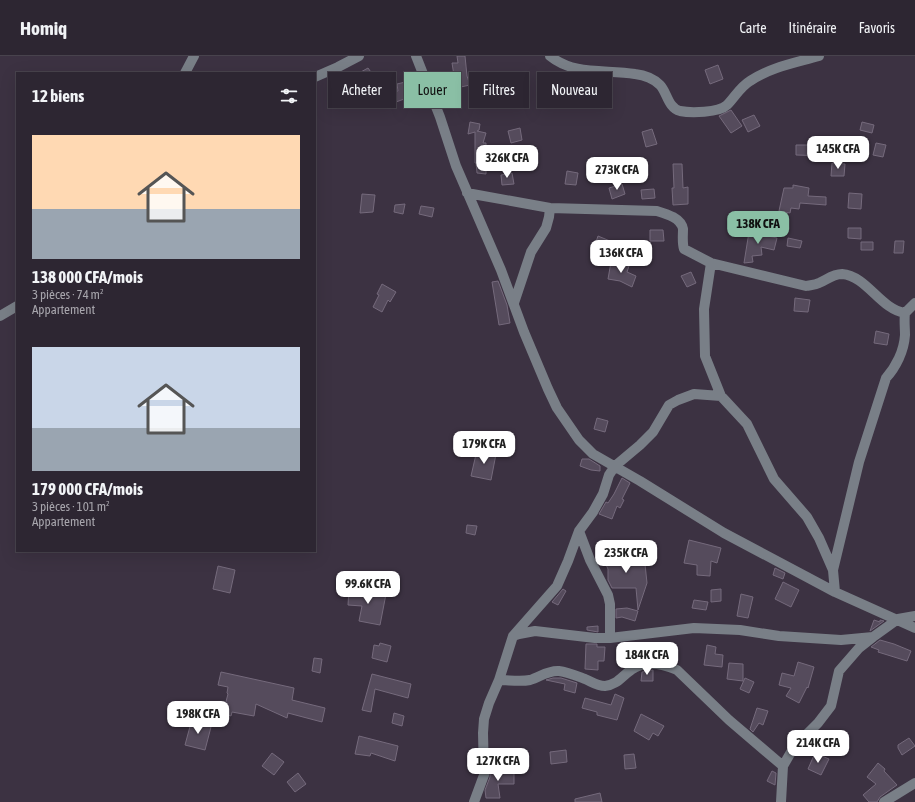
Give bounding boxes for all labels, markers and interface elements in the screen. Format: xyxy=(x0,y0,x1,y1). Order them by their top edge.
text: Homiq xyxy=(20,17,67,39)
text: Carte xyxy=(740,20,767,36)
text: Itinéraire xyxy=(789,20,837,36)
text: Favoris xyxy=(859,20,895,36)
chip: Acheter xyxy=(328,72,396,108)
chip: Louer xyxy=(404,72,461,108)
chip: Filtres xyxy=(469,72,529,108)
chip: Nouveau xyxy=(537,72,612,108)
icon: filters xyxy=(278,85,300,107)
text: 12 biens xyxy=(32,86,84,106)
pin: 145K CFA xyxy=(797,136,879,170)
text: 145K CFA xyxy=(816,141,860,156)
pin: 326K CFA xyxy=(466,145,548,179)
text: 326K CFA xyxy=(485,150,529,165)
pin: 273K CFA xyxy=(576,157,658,191)
icon: home xyxy=(130,161,202,233)
text: 273K CFA xyxy=(595,162,639,177)
pin: 138K CFA xyxy=(717,211,799,245)
text: 138K CFA xyxy=(736,216,780,231)
pin: 136K CFA xyxy=(580,240,662,274)
text: 136K CFA xyxy=(599,245,643,260)
text: 138 000 CFA/mois xyxy=(32,267,143,287)
text: 3 pièces · 74 m² xyxy=(32,287,104,302)
text: Appartement xyxy=(32,302,95,317)
icon: home xyxy=(130,373,202,445)
pin: 179K CFA xyxy=(443,431,525,465)
text: 179K CFA xyxy=(462,436,506,451)
text: 179 000 CFA/mois xyxy=(32,479,143,499)
text: 3 pièces · 101 m² xyxy=(32,499,110,514)
text: Appartement xyxy=(32,514,95,529)
pin: 235K CFA xyxy=(585,540,667,574)
text: 235K CFA xyxy=(604,545,648,560)
pin: 99.6K CFA xyxy=(322,571,414,605)
text: 99.6K CFA xyxy=(345,576,391,591)
pin: 184K CFA xyxy=(606,642,688,676)
text: 184K CFA xyxy=(625,647,669,662)
pin: 198K CFA xyxy=(157,701,239,735)
text: 198K CFA xyxy=(176,706,220,721)
pin: 214K CFA xyxy=(777,730,859,764)
text: 214K CFA xyxy=(796,735,840,750)
pin: 127K CFA xyxy=(457,748,539,782)
text: 127K CFA xyxy=(476,753,520,768)

